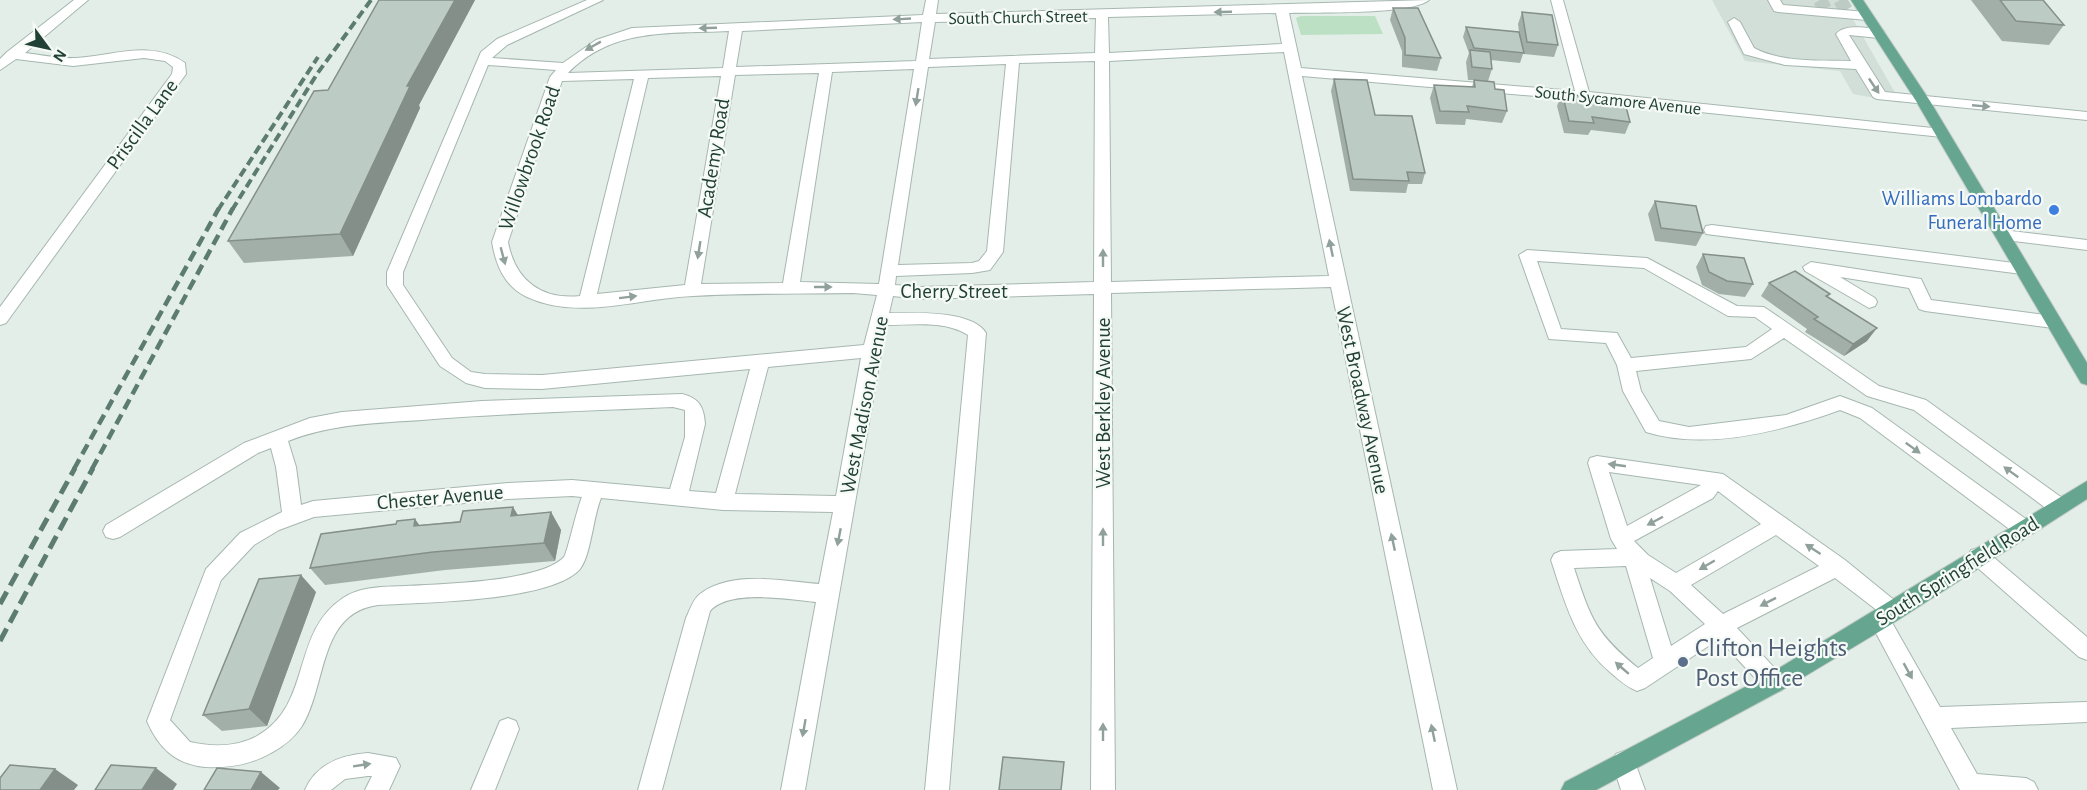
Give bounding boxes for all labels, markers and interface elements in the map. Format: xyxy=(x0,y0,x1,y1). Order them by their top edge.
street label: South Church Street xyxy=(948,8,1088,28)
one-way arrow xyxy=(1214,8,1233,17)
one-way arrow xyxy=(893,15,912,24)
north arrow xyxy=(18,18,78,78)
one-way arrow xyxy=(698,23,717,32)
one-way arrow xyxy=(584,41,601,51)
text: N xyxy=(50,47,69,65)
street label: Priscilla Lane xyxy=(103,75,182,173)
one-way arrow xyxy=(1869,78,1880,95)
street label: Willowbrook Road xyxy=(495,83,564,233)
street label: South Sycamore Avenue xyxy=(1534,83,1702,119)
one-way arrow xyxy=(912,87,921,106)
street label: Academy Road xyxy=(694,97,733,219)
one-way arrow xyxy=(1972,101,1991,111)
place label: Williams Lombardo Funeral Home xyxy=(1882,188,2042,233)
marker: Williams Lombardo Funeral Home xyxy=(2047,203,2061,217)
one-way arrow xyxy=(1326,239,1336,258)
one-way arrow xyxy=(694,241,703,260)
one-way arrow xyxy=(499,247,508,265)
one-way arrow xyxy=(1098,248,1108,267)
street label: Cherry Street xyxy=(900,281,1008,302)
one-way arrow xyxy=(813,282,832,292)
one-way arrow xyxy=(619,293,638,302)
street label: West Broadway Avenue xyxy=(1332,305,1393,496)
street label: West Madison Avenue xyxy=(837,314,892,496)
street label: West Berkley Avenue xyxy=(1093,317,1114,489)
one-way arrow xyxy=(1905,442,1921,454)
one-way arrow xyxy=(1607,461,1626,470)
one-way arrow xyxy=(2004,466,2020,478)
street label: Chester Avenue xyxy=(376,482,504,513)
street label: South Springfield Road xyxy=(1872,513,2042,630)
one-way arrow xyxy=(1646,516,1663,526)
one-way arrow xyxy=(834,527,843,546)
one-way arrow xyxy=(1098,527,1108,546)
one-way arrow xyxy=(1388,532,1397,551)
one-way arrow xyxy=(1805,543,1821,555)
one-way arrow xyxy=(1699,560,1716,570)
one-way arrow xyxy=(1759,598,1776,607)
place label: Clifton Heights Post Office xyxy=(1695,635,1847,691)
marker: Clifton Heights Post Office xyxy=(1676,655,1690,669)
one-way arrow xyxy=(1615,662,1630,675)
one-way arrow xyxy=(1903,663,1914,679)
one-way arrow xyxy=(799,719,808,738)
one-way arrow xyxy=(1098,722,1108,741)
one-way arrow xyxy=(1428,723,1437,742)
one-way arrow xyxy=(352,760,371,769)

